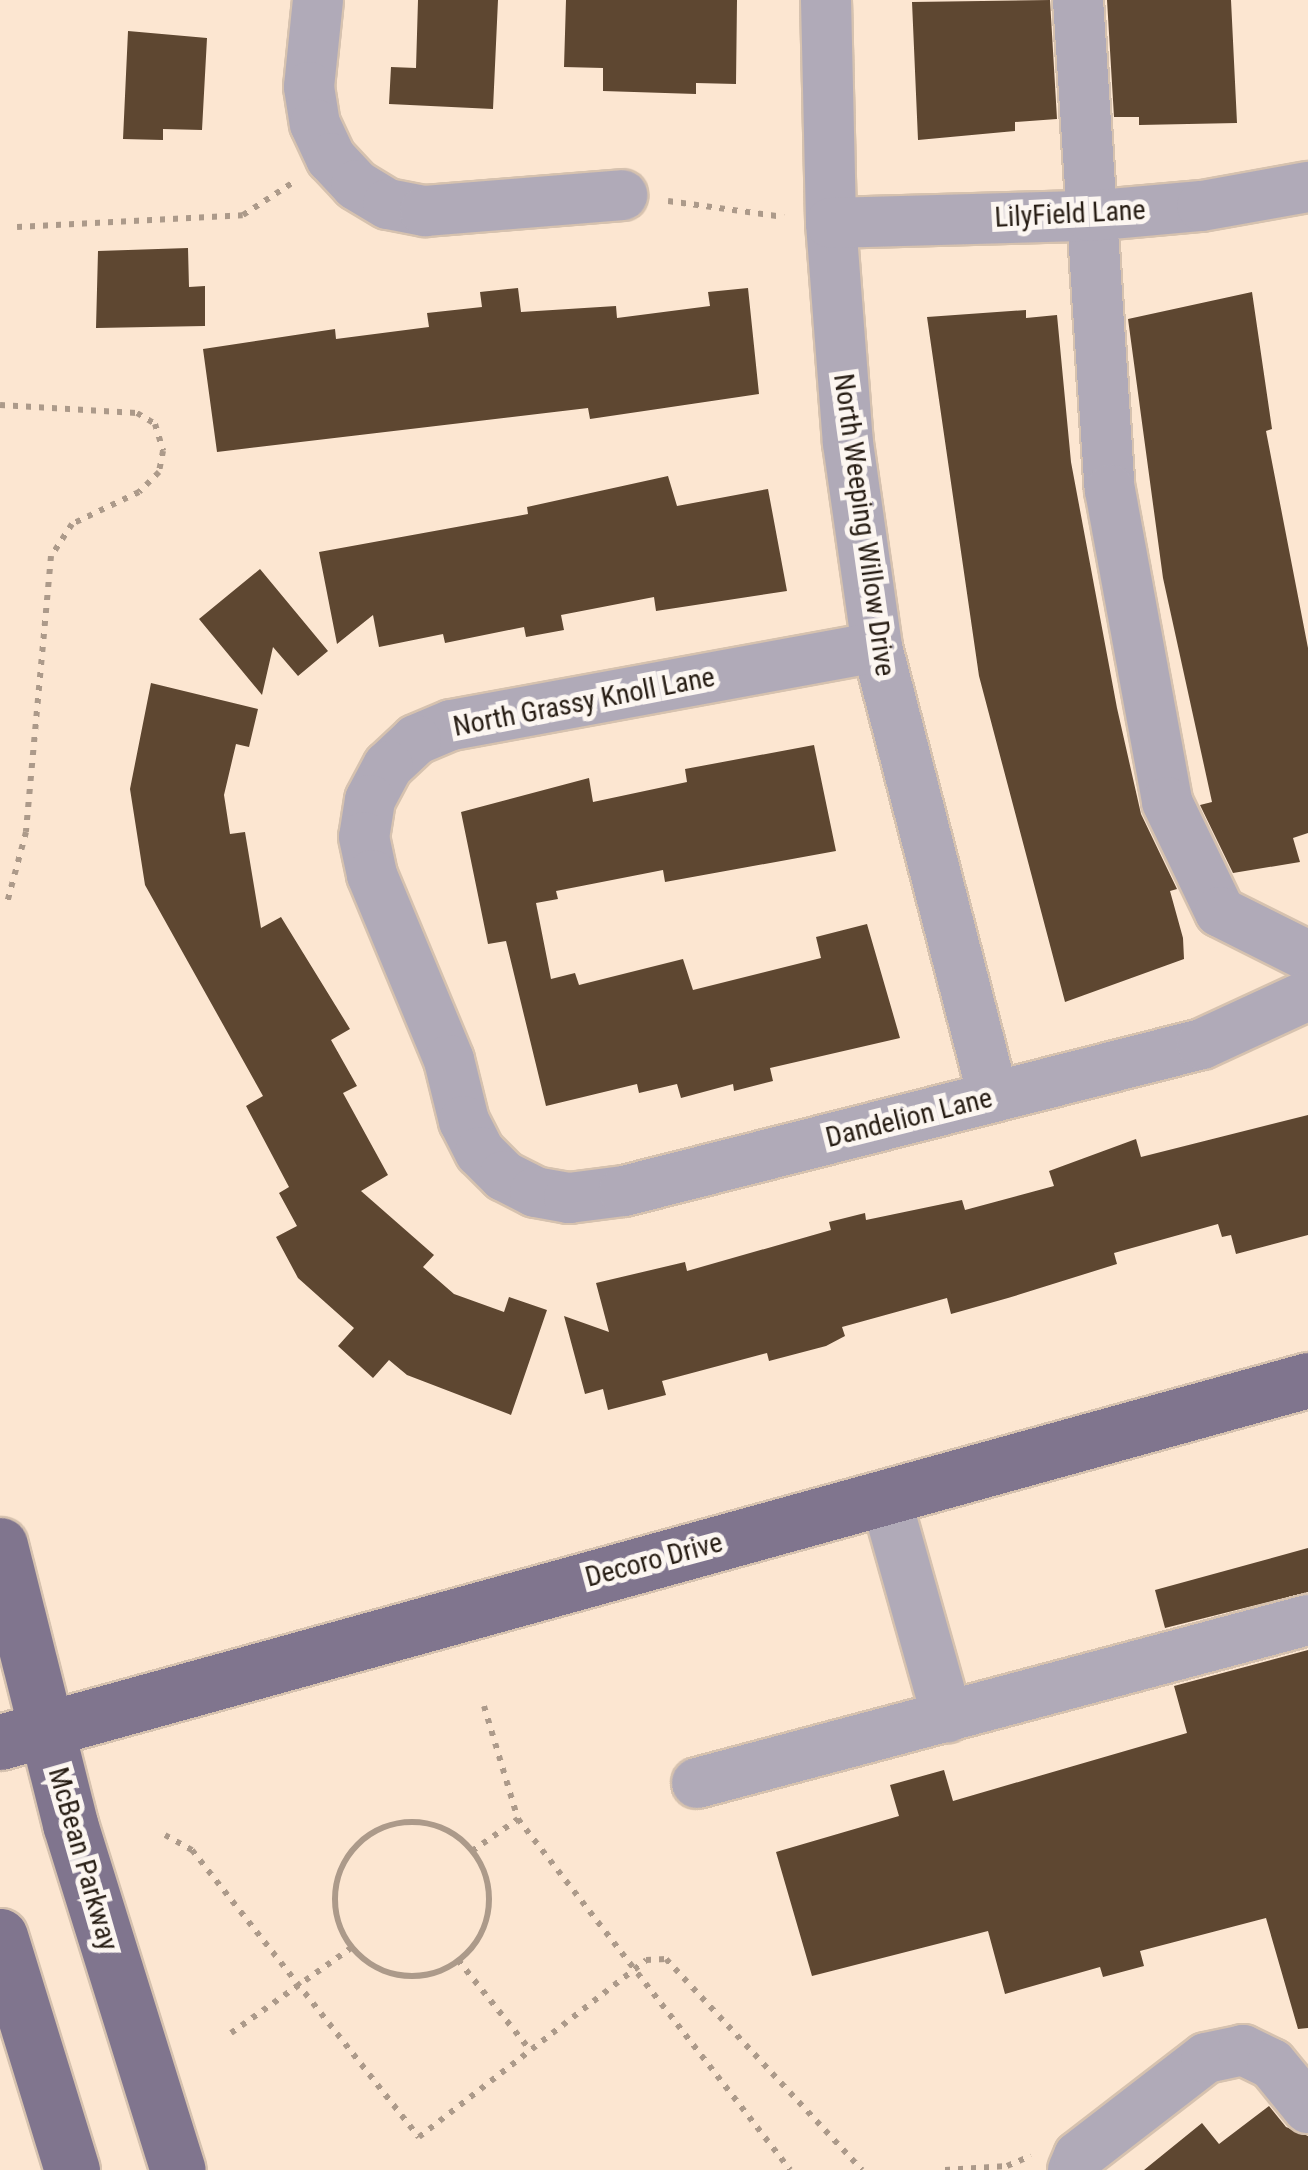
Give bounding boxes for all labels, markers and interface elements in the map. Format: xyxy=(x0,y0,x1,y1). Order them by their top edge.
street label: LilyField Lane xyxy=(994,193,1146,235)
street label: North Weeping Willow Drive xyxy=(826,372,902,678)
street label: North Grassy Knoll Lane xyxy=(450,660,718,744)
street label: Dandelion Lane xyxy=(822,1081,996,1155)
street label: Decoro Drive xyxy=(582,1526,726,1594)
street label: McBean Parkway xyxy=(41,1764,125,1954)

